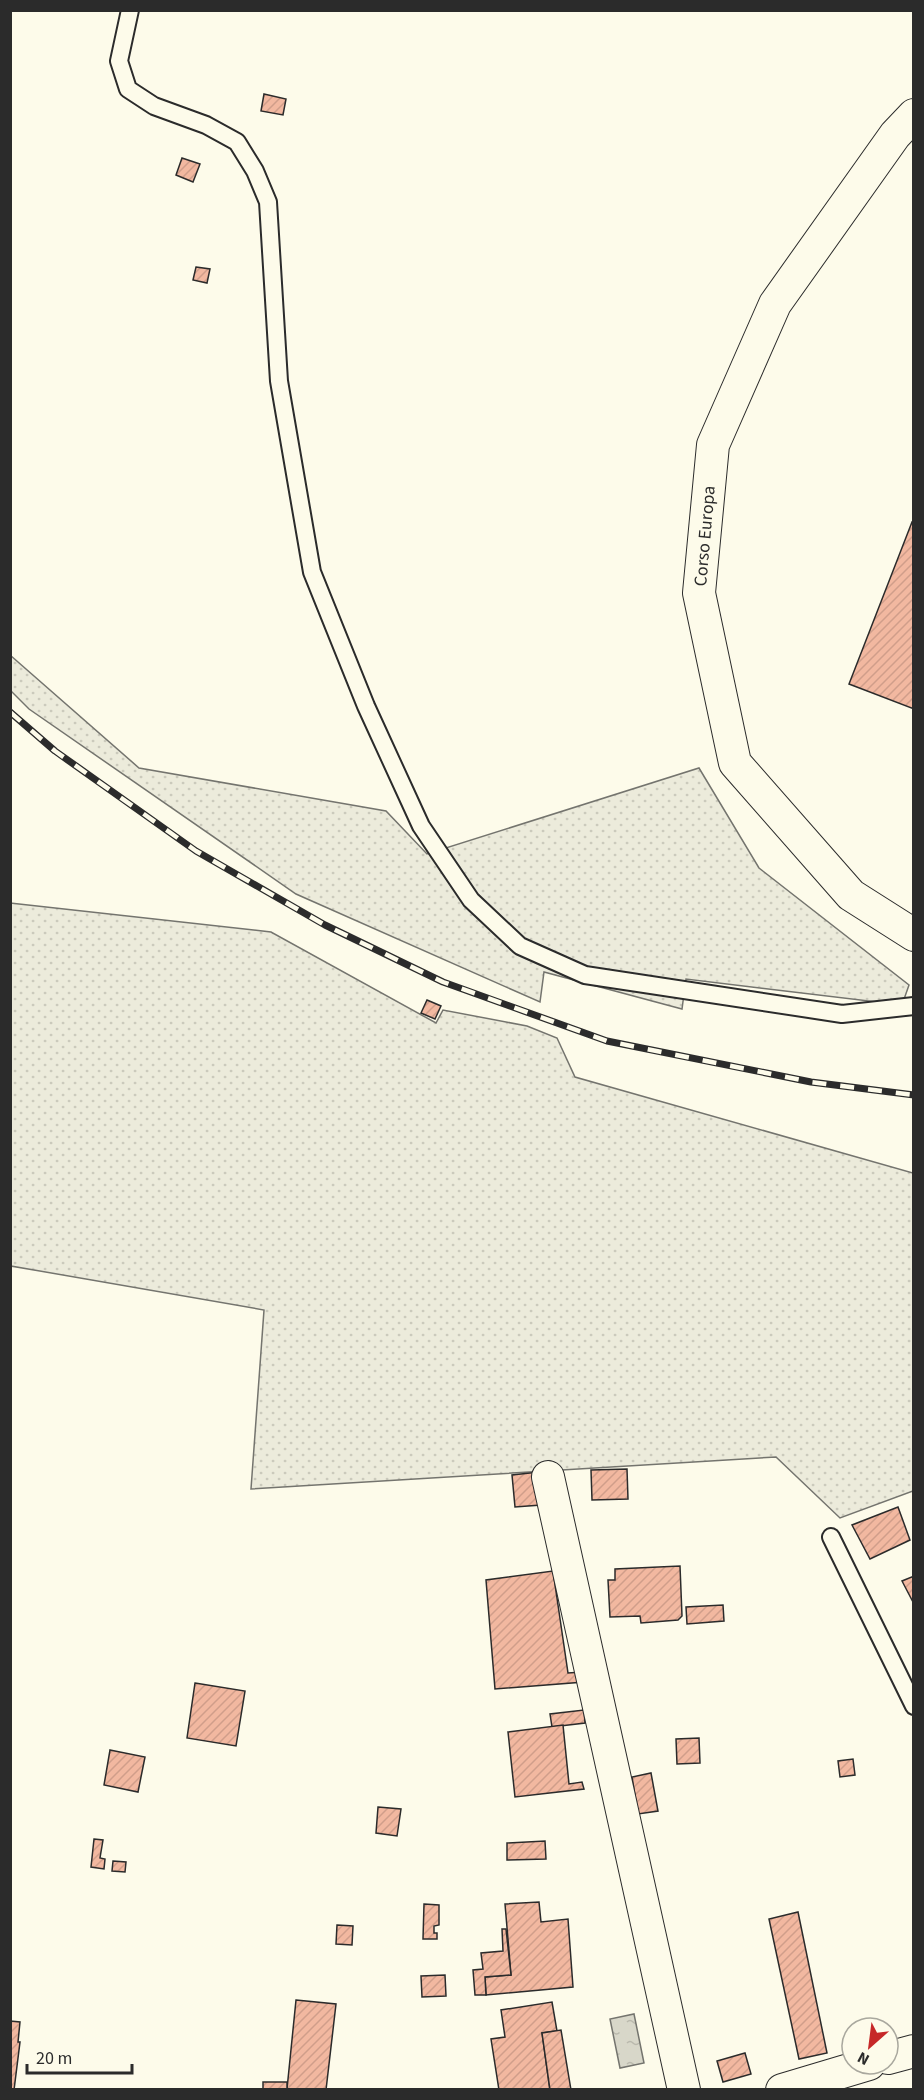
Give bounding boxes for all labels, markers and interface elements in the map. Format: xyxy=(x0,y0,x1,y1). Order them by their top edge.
street label: Corso Europa xyxy=(688,485,722,587)
north arrow xyxy=(840,2016,900,2076)
scale bar xyxy=(27,2037,132,2075)
text: 20 m xyxy=(36,2046,72,2071)
text: N xyxy=(854,2046,873,2071)

